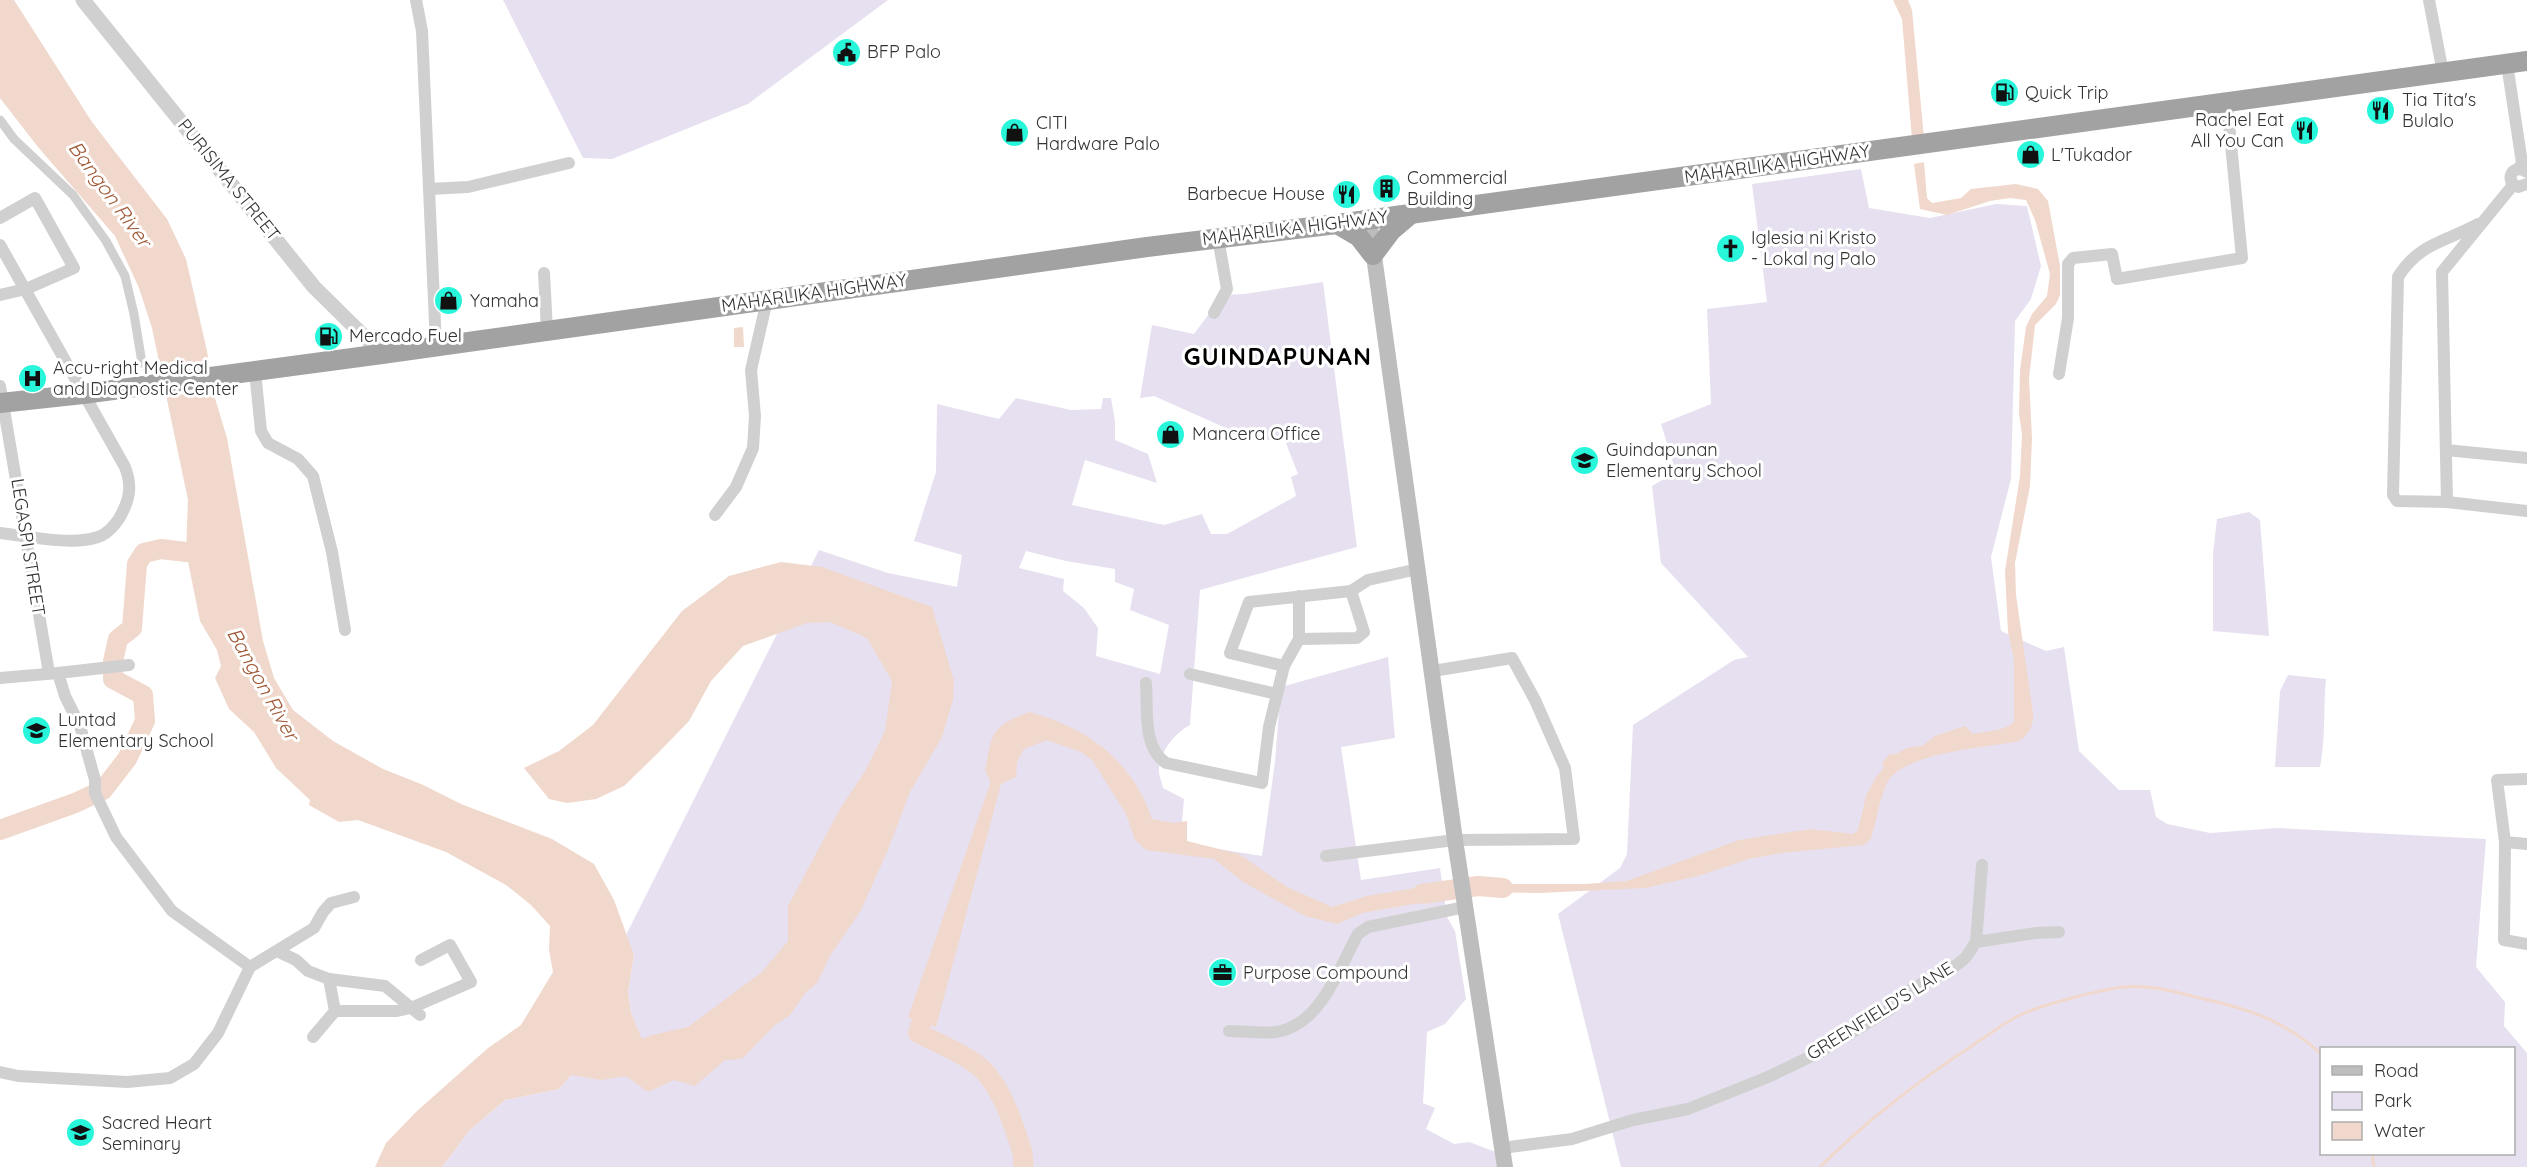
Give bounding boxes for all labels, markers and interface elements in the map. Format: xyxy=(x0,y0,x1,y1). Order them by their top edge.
public building icon: BFP Palo xyxy=(830,36,862,68)
place label: BFP Palo xyxy=(867,40,941,63)
fuel station icon: Quick Trip xyxy=(1988,77,2020,109)
place label: Quick Trip xyxy=(2025,81,2108,104)
place label: Tia Tita's Bulalo xyxy=(2402,88,2476,132)
restaurant icon: Tia Tita's Bulalo xyxy=(2365,94,2397,126)
place label: Rachel Eat All You Can xyxy=(2191,108,2284,152)
place label: CITI Hardware Palo xyxy=(1036,111,1160,155)
street label: PURISIMA STREET xyxy=(173,114,286,246)
restaurant icon: Rachel Eat All You Can xyxy=(2289,114,2321,146)
shop icon: CITI Hardware Palo xyxy=(999,117,1031,149)
water label: Bangon River xyxy=(64,136,159,253)
street label: MAHARLIKA HIGHWAY xyxy=(1683,139,1871,188)
shop icon: L'Tukador xyxy=(2014,139,2046,171)
place label: L'Tukador xyxy=(2051,143,2132,166)
place label: Commercial Building xyxy=(1407,166,1507,210)
building icon: Commercial Building xyxy=(1370,172,1402,204)
restaurant icon: Barbecue House xyxy=(1330,178,1362,210)
place label: Barbecue House xyxy=(1187,182,1325,205)
street label: MAHARLIKA HIGHWAY xyxy=(1201,205,1389,250)
place label: Iglesia ni Kristo - Lokal ng Palo xyxy=(1751,226,1876,270)
church icon: Iglesia ni Kristo - Lokal ng Palo xyxy=(1714,232,1746,264)
street label: MAHARLIKA HIGHWAY xyxy=(720,268,908,317)
shop icon: Yamaha xyxy=(433,285,465,317)
place label: Yamaha xyxy=(470,289,539,312)
fuel station icon: Mercado Fuel xyxy=(312,320,344,352)
place label: Mercado Fuel xyxy=(349,324,462,347)
district label: GUINDAPUNAN xyxy=(1184,341,1372,371)
place label: Accu-right Medical and Diagnostic Center xyxy=(53,356,238,400)
hospital icon: Accu-right Medical and Diagnostic Center xyxy=(16,362,48,394)
shop icon: Mancera Office xyxy=(1155,418,1187,450)
place label: Mancera Office xyxy=(1192,422,1320,445)
place label: Guindapunan Elementary School xyxy=(1606,438,1762,482)
school or university icon: Guindapunan Elementary School xyxy=(1569,444,1601,476)
street label: LEGASPI STREET xyxy=(6,477,51,617)
water label: Bangon River xyxy=(222,623,306,747)
place label: Luntad Elementary School xyxy=(58,708,214,752)
school or university icon: Luntad Elementary School xyxy=(21,714,53,746)
street label: GREENFIELD'S LANE xyxy=(1802,956,1957,1065)
office icon: Purpose Compound xyxy=(1206,957,1238,989)
place label: Purpose Compound xyxy=(1243,961,1409,984)
legend xyxy=(2320,1047,2515,1155)
text: Road xyxy=(2374,1059,2419,1082)
text: Park xyxy=(2374,1089,2412,1112)
place label: Sacred Heart Seminary xyxy=(102,1111,212,1155)
school or university icon: Sacred Heart Seminary xyxy=(65,1117,97,1149)
text: Water xyxy=(2374,1119,2425,1142)

